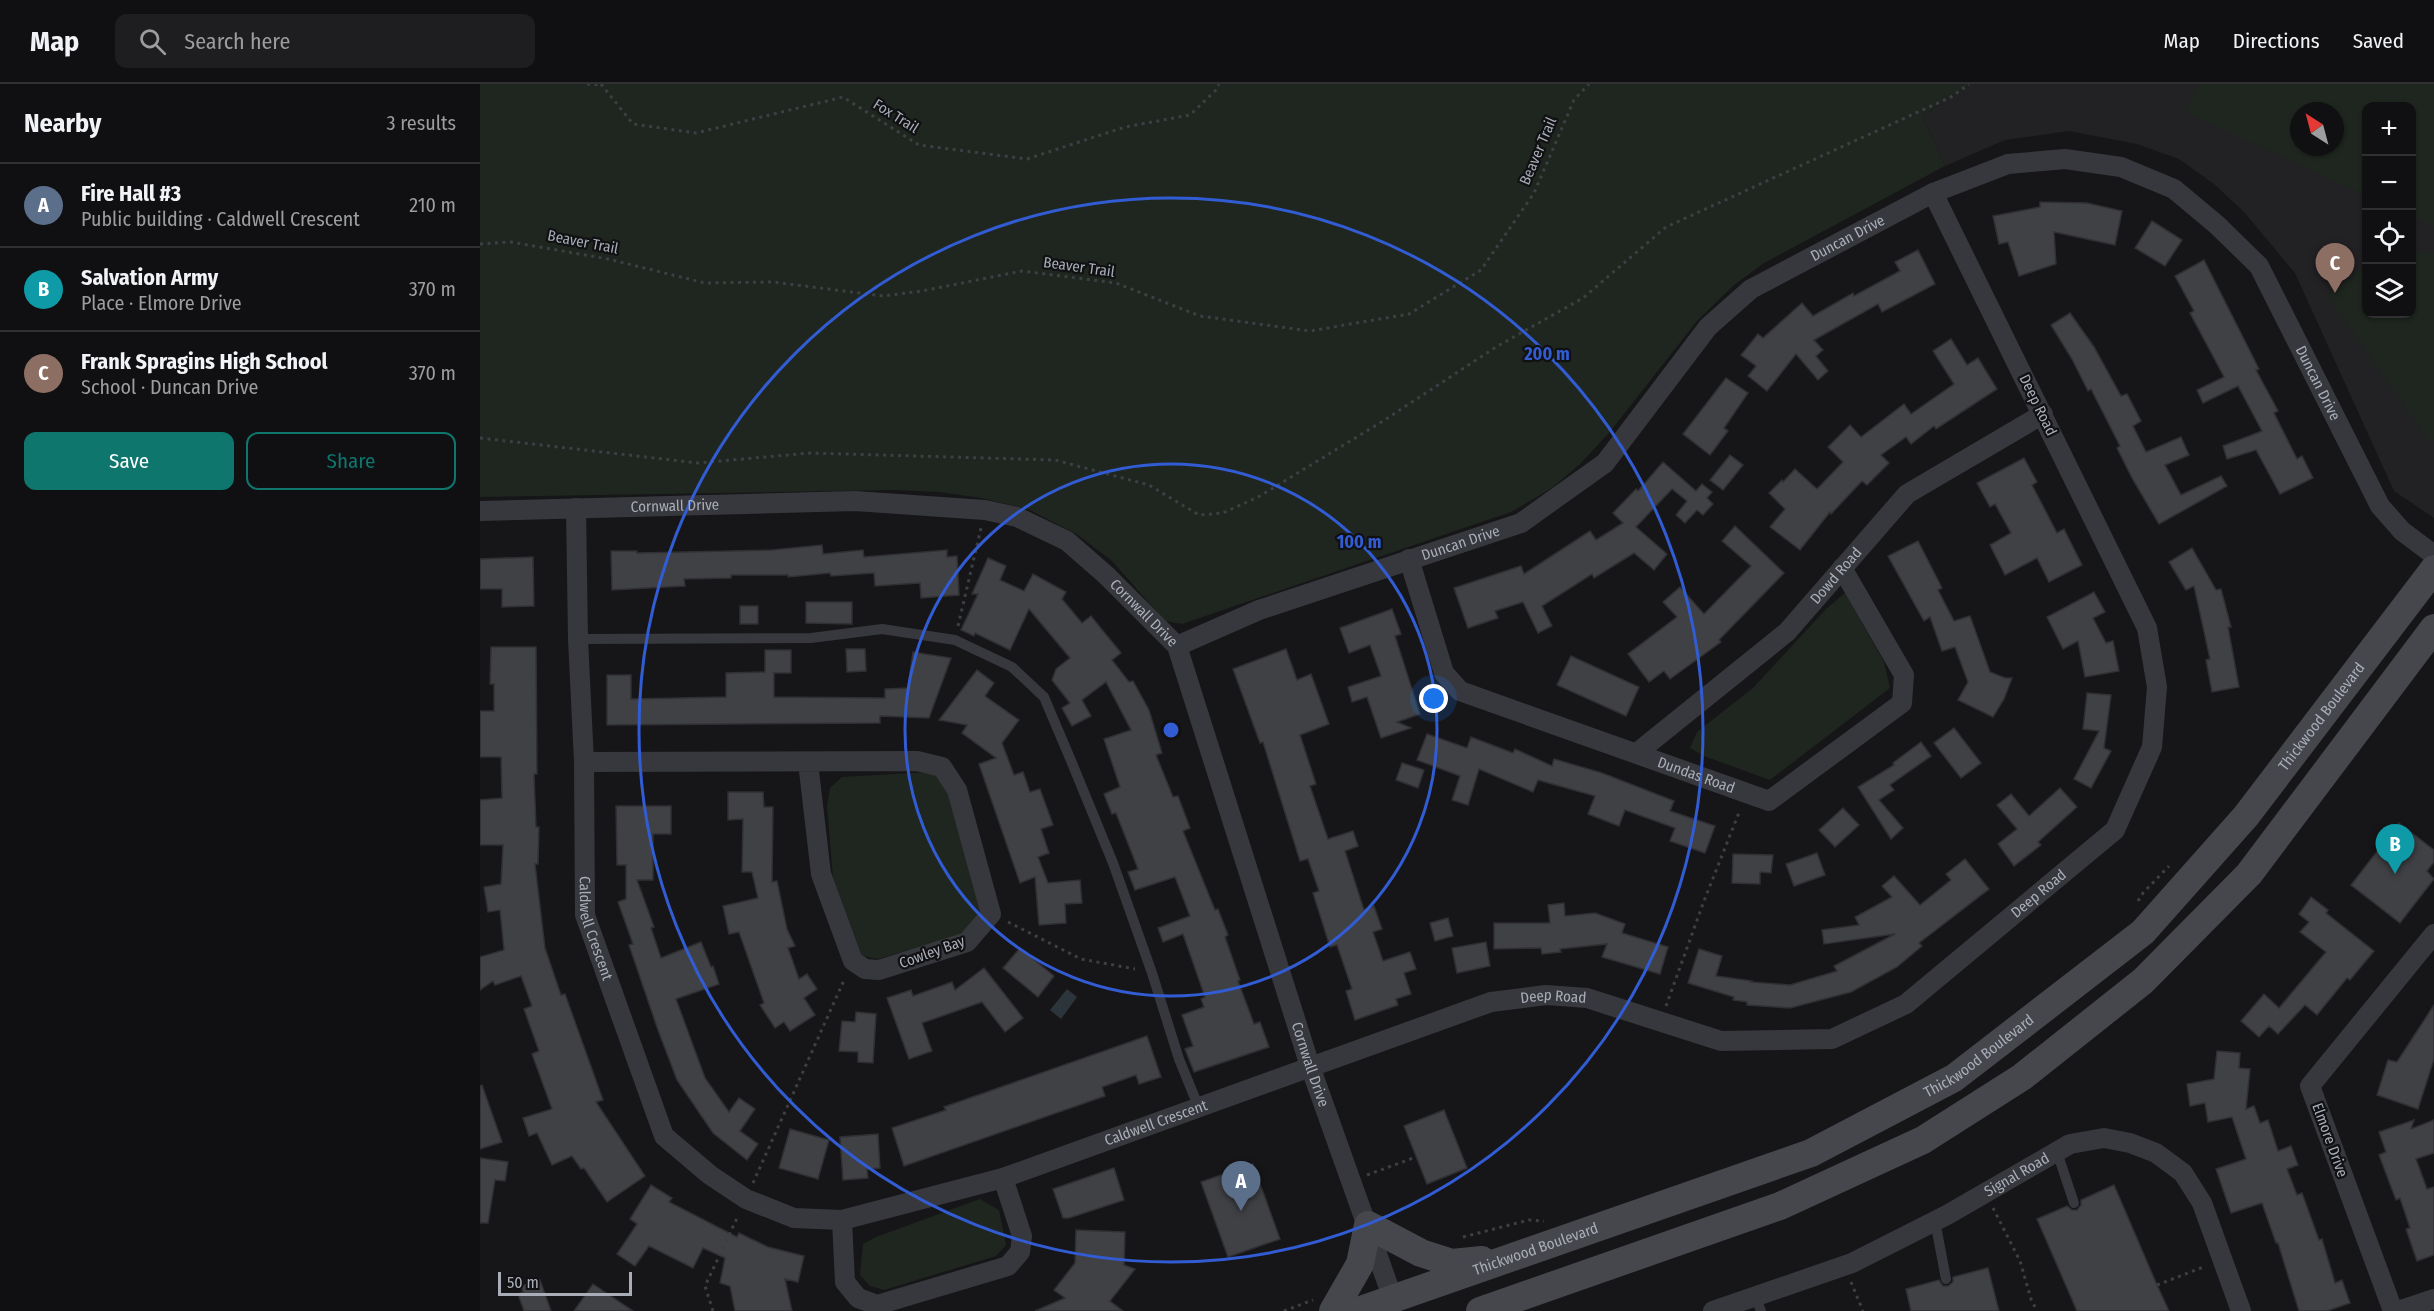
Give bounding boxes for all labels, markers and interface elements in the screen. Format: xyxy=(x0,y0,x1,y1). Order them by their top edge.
search box xyxy=(115,14,535,68)
text: Map xyxy=(30,25,79,58)
icon: search xyxy=(136,25,169,58)
text: Search here xyxy=(184,28,290,55)
text: Map xyxy=(2163,28,2200,54)
text: Directions xyxy=(2233,28,2320,54)
text: Saved xyxy=(2353,28,2404,54)
street label: Fox Trail xyxy=(870,95,922,137)
north arrow xyxy=(2290,102,2344,156)
map controls xyxy=(2362,102,2416,318)
button: + xyxy=(2362,102,2416,156)
text: Nearby xyxy=(24,108,101,139)
text: 3 results xyxy=(387,111,456,135)
street label: Beaver Trail xyxy=(1516,114,1560,188)
button: − xyxy=(2362,156,2416,210)
text: Fire Hall #3 xyxy=(81,180,181,207)
text: A xyxy=(38,193,49,217)
text: 210 m xyxy=(409,193,456,217)
text: Public building · Caldwell Crescent xyxy=(81,207,360,231)
button: locate xyxy=(2362,210,2416,264)
street label: Duncan Drive xyxy=(1807,211,1888,265)
street label: Beaver Trail xyxy=(546,226,620,258)
pin: C xyxy=(2316,244,2354,293)
street label: Beaver Trail xyxy=(1042,253,1116,281)
text: Salvation Army xyxy=(81,264,218,291)
button: layers xyxy=(2362,264,2416,318)
text: B xyxy=(38,277,49,301)
text: 370 m xyxy=(409,277,456,301)
text: Place · Elmore Drive xyxy=(81,291,242,315)
text: 200 m xyxy=(1523,343,1570,365)
street label: Duncan Drive xyxy=(2292,343,2344,423)
text: Frank Spragins High School xyxy=(81,348,327,375)
text: C xyxy=(38,361,49,385)
text: 370 m xyxy=(409,361,456,385)
street label: Deep Road xyxy=(2015,371,2061,439)
text: School · Duncan Drive xyxy=(81,375,258,399)
button: Save xyxy=(24,432,234,490)
button: Share xyxy=(246,432,456,490)
street label: Cornwall Drive xyxy=(630,496,719,516)
street label: Duncan Drive xyxy=(1419,522,1502,564)
text: 100 m xyxy=(1337,531,1381,553)
street label: Dowd Road xyxy=(1807,544,1865,608)
street label: Cornwall Drive xyxy=(1106,575,1182,651)
street label: Thickwood Boulevard xyxy=(2275,659,2368,774)
your location xyxy=(1419,684,1448,713)
centre of rings xyxy=(1161,720,1181,740)
street label: Dundas Road xyxy=(1655,753,1737,797)
pin: B xyxy=(2376,824,2414,874)
street label: Deep Road xyxy=(2007,865,2070,922)
street label: Caldwell Crescent xyxy=(576,876,617,983)
street label: Cowley Bay xyxy=(897,932,968,972)
street label: Deep Road xyxy=(1519,986,1587,1007)
street label: Thickwood Boulevard xyxy=(1921,1011,2037,1101)
street label: Cornwall Drive xyxy=(1288,1020,1333,1109)
street label: Caldwell Crescent xyxy=(1102,1096,1210,1150)
street label: Elmore Drive xyxy=(2308,1100,2352,1180)
street label: Signal Road xyxy=(1981,1149,2052,1201)
pin: A xyxy=(1222,1162,1260,1211)
street label: Thickwood Boulevard xyxy=(1471,1219,1600,1279)
scale bar xyxy=(498,1269,632,1296)
text: 50 m xyxy=(507,1273,539,1292)

